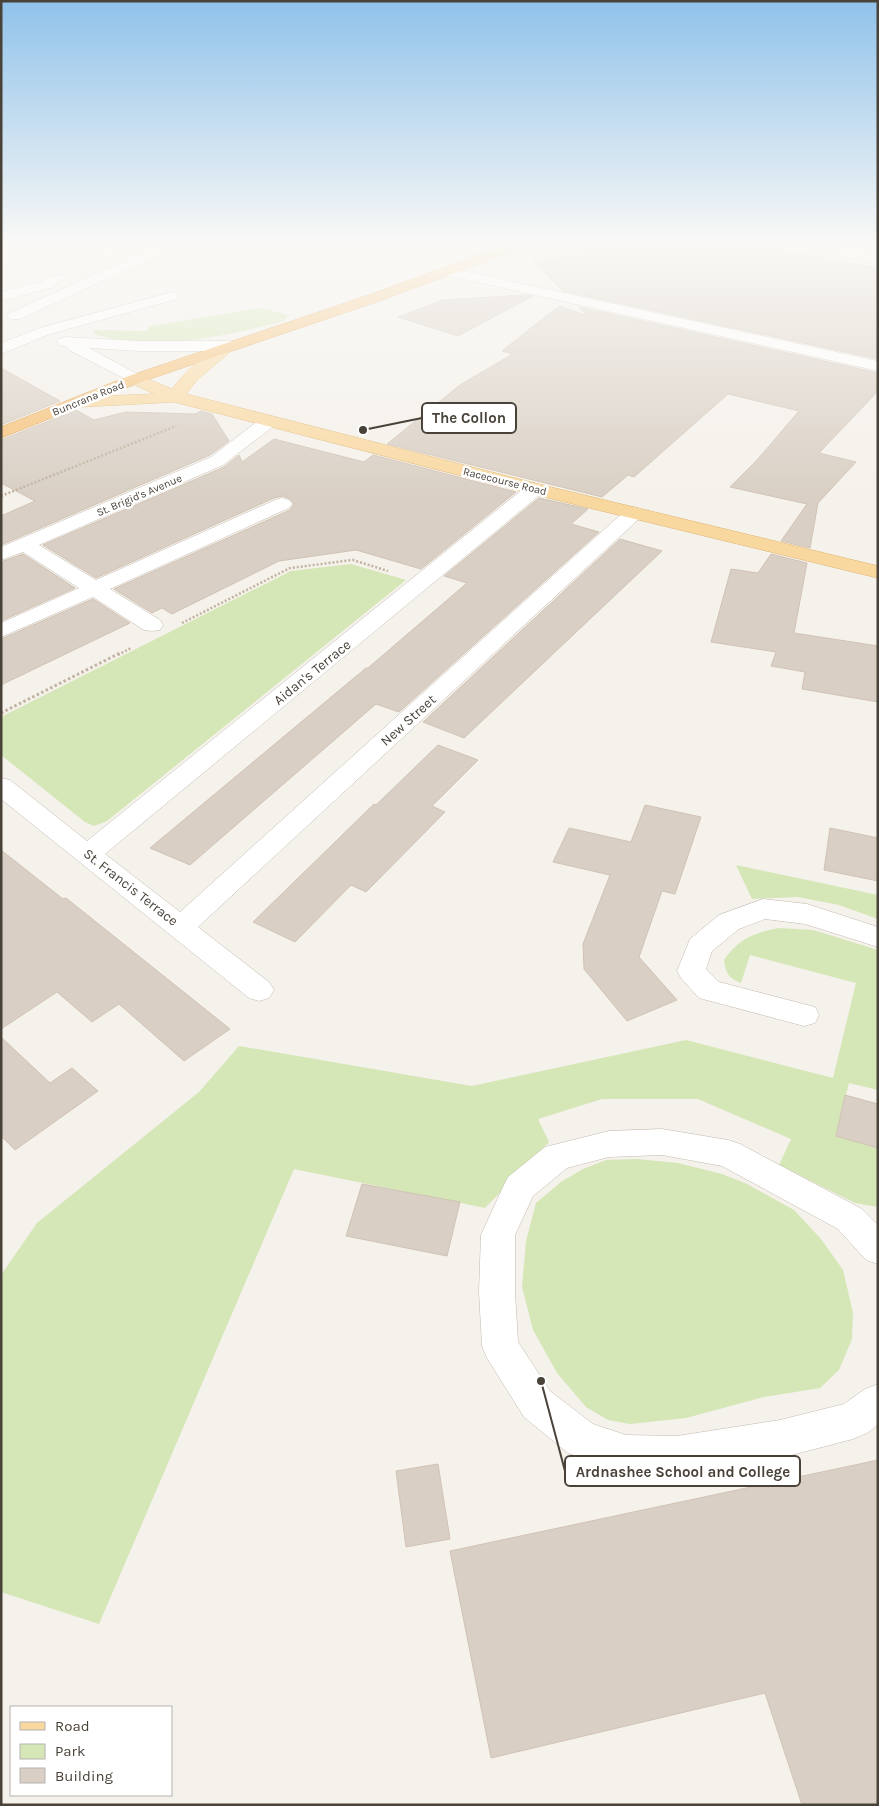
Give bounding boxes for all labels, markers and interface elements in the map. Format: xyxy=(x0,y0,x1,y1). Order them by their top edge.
street label: Buncrana Road xyxy=(50,378,126,419)
callout: The Collon xyxy=(422,403,516,433)
text: The Collon xyxy=(432,409,506,427)
street label: Racecourse Road xyxy=(462,465,548,498)
street label: St. Brigid's Avenue xyxy=(95,471,184,519)
street label: Aidan's Terrace xyxy=(270,636,354,709)
street label: New Street xyxy=(377,691,440,750)
street label: St. Francis Terrace xyxy=(80,845,181,930)
callout: Ardnashee School and College xyxy=(565,1456,800,1486)
text: Ardnashee School and College xyxy=(576,1463,790,1481)
legend xyxy=(10,1706,172,1796)
text: Road xyxy=(55,1717,90,1735)
text: Park xyxy=(55,1742,85,1760)
text: Building xyxy=(55,1767,113,1785)

